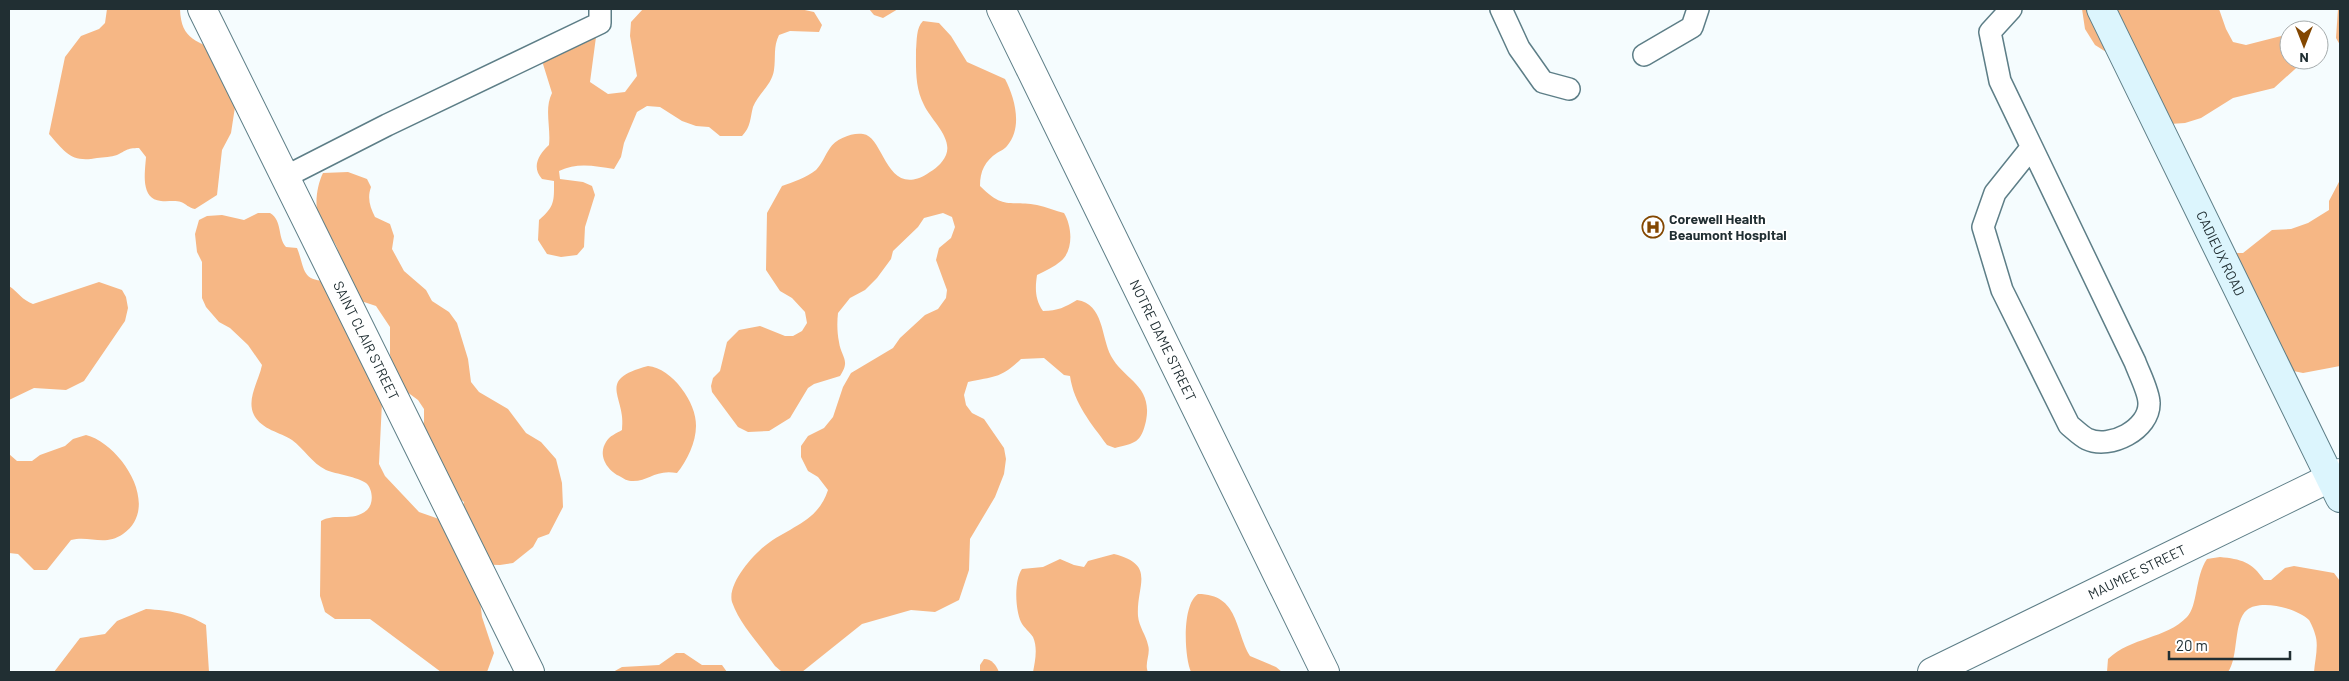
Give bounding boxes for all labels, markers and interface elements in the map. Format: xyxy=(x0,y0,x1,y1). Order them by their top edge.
north arrow xyxy=(2279,20,2329,70)
text: N xyxy=(2299,50,2309,67)
street label: CADIEUX ROAD xyxy=(2193,208,2249,298)
place label: Corewell Health Beaumont Hospital xyxy=(1669,210,1787,243)
hospital icon: Corewell Health Beaumont Hospital xyxy=(1641,215,1665,239)
street label: NOTRE DAME STREET xyxy=(1127,277,1200,404)
street label: SAINT CLAIR STREET xyxy=(330,278,403,403)
street label: MAUMEE STREET xyxy=(2085,541,2188,603)
scale bar xyxy=(2169,628,2290,660)
text: 20 m xyxy=(2176,636,2208,654)

